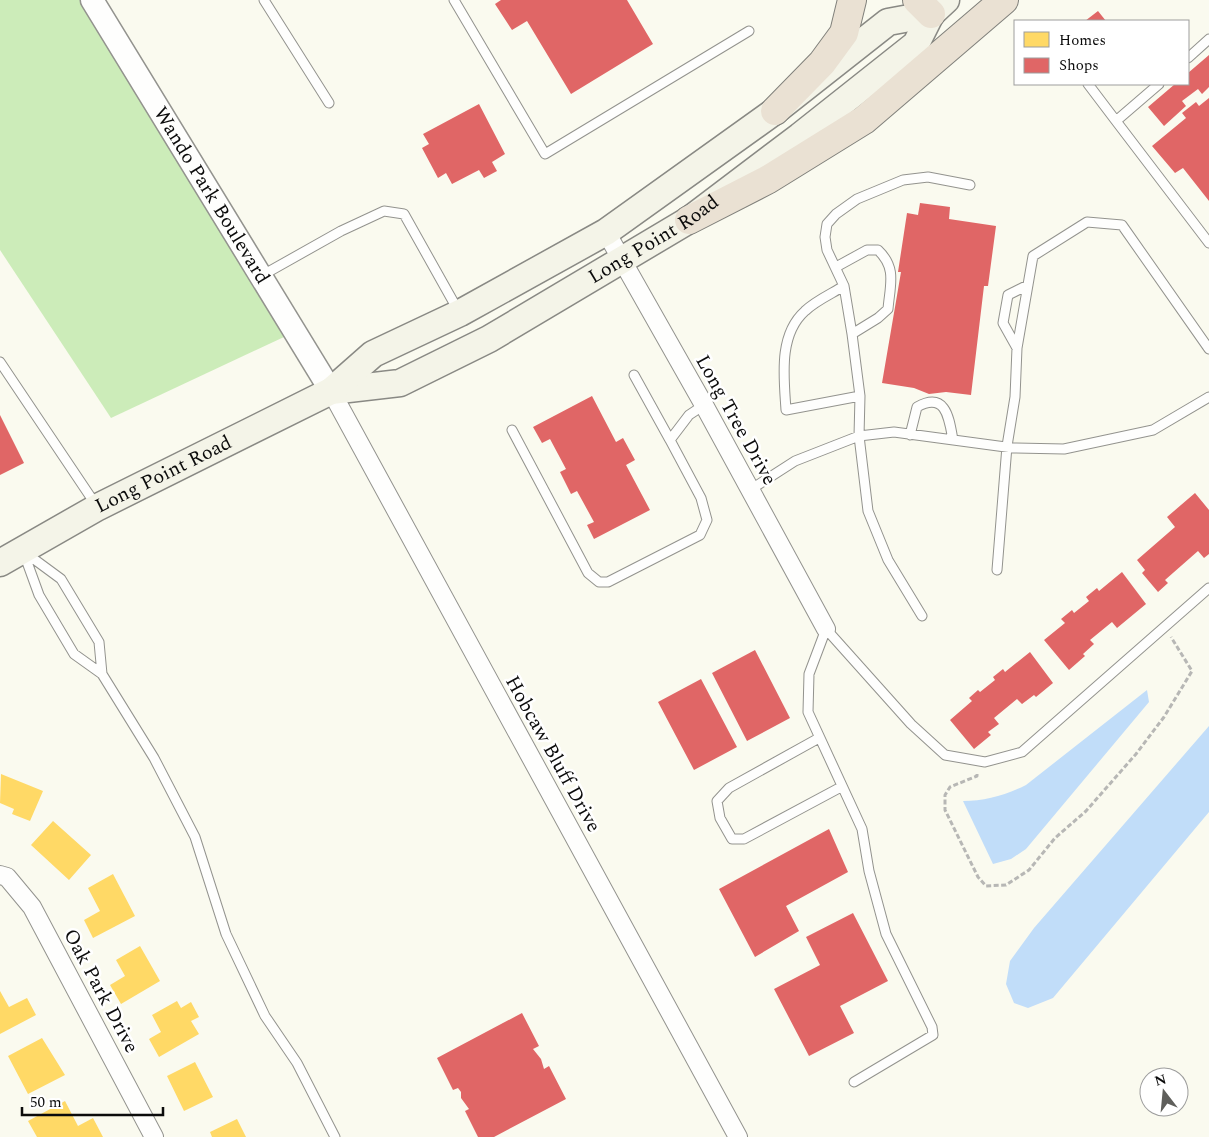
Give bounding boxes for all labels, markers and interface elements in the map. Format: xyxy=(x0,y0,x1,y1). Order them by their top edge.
legend xyxy=(1014,20,1189,85)
text: Homes xyxy=(1059,29,1106,52)
text: Shops xyxy=(1059,54,1099,77)
street label: Wando Park Boulevard xyxy=(146,101,277,290)
street label: Long Point Road xyxy=(582,187,725,292)
street label: Long Tree Drive xyxy=(688,349,784,491)
street label: Long Point Road xyxy=(90,428,237,521)
street label: Hobcaw Bluff Drive xyxy=(497,670,609,838)
street label: Oak Park Drive xyxy=(56,923,146,1059)
north arrow xyxy=(1139,1067,1189,1117)
text: N xyxy=(1152,1068,1169,1092)
scale bar xyxy=(22,1084,164,1116)
text: 50 m xyxy=(30,1091,62,1114)

